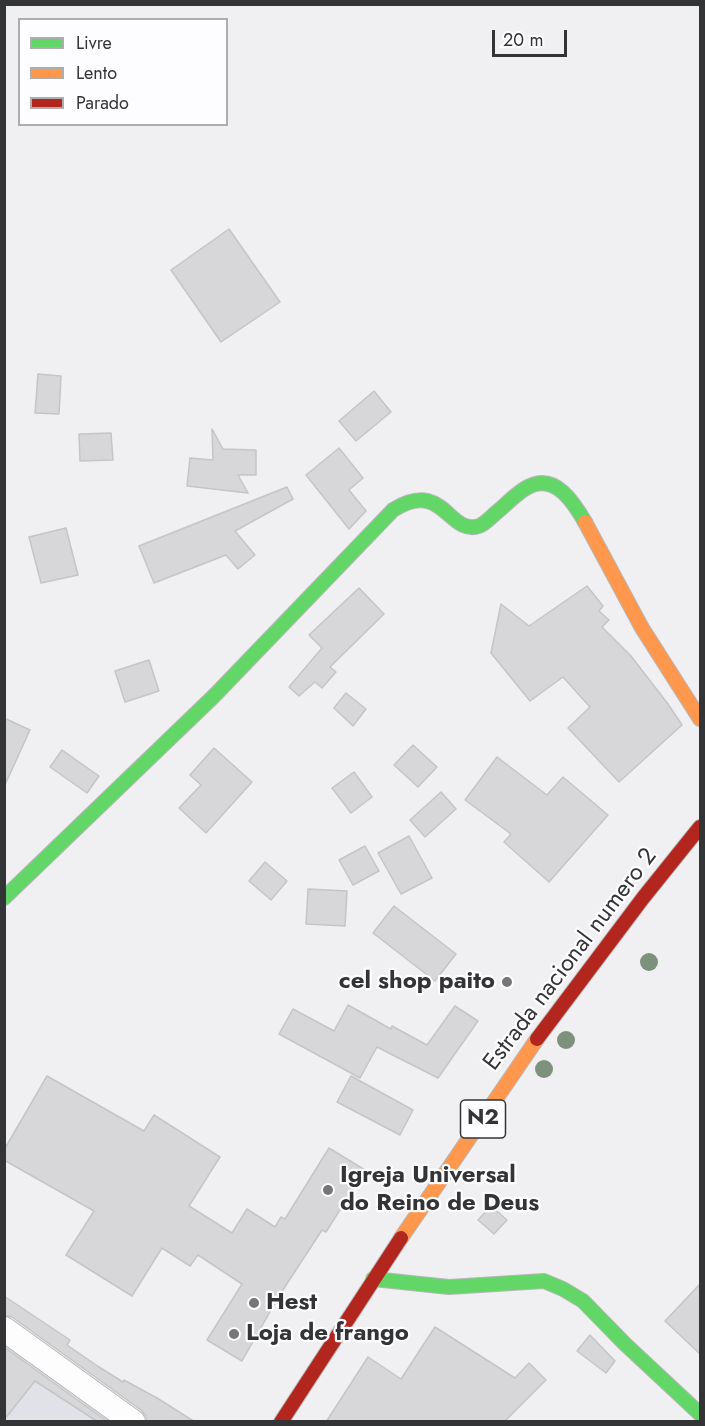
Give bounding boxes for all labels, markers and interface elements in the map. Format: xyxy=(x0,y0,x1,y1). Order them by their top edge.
legend xyxy=(18,18,228,126)
scale bar xyxy=(495,18,570,56)
text: 20 m xyxy=(503,27,543,53)
text: Livre xyxy=(76,30,112,56)
text: Lento xyxy=(76,60,117,86)
text: Parado xyxy=(76,90,129,116)
street label: Estrada nacional numero 2 xyxy=(478,843,664,1077)
place label: cel shop paito xyxy=(339,968,495,996)
marker: cel shop paito xyxy=(500,975,514,989)
road number: N2 xyxy=(460,1100,506,1138)
place label: Igreja Universal do Reino de Deus xyxy=(340,1162,539,1218)
marker: Igreja Universal do Reino de Deus xyxy=(321,1183,335,1197)
place label: Hest xyxy=(266,1289,317,1317)
marker: Hest xyxy=(247,1296,261,1310)
place label: Loja de frango xyxy=(246,1320,409,1348)
marker: Loja de frango xyxy=(227,1327,241,1341)

